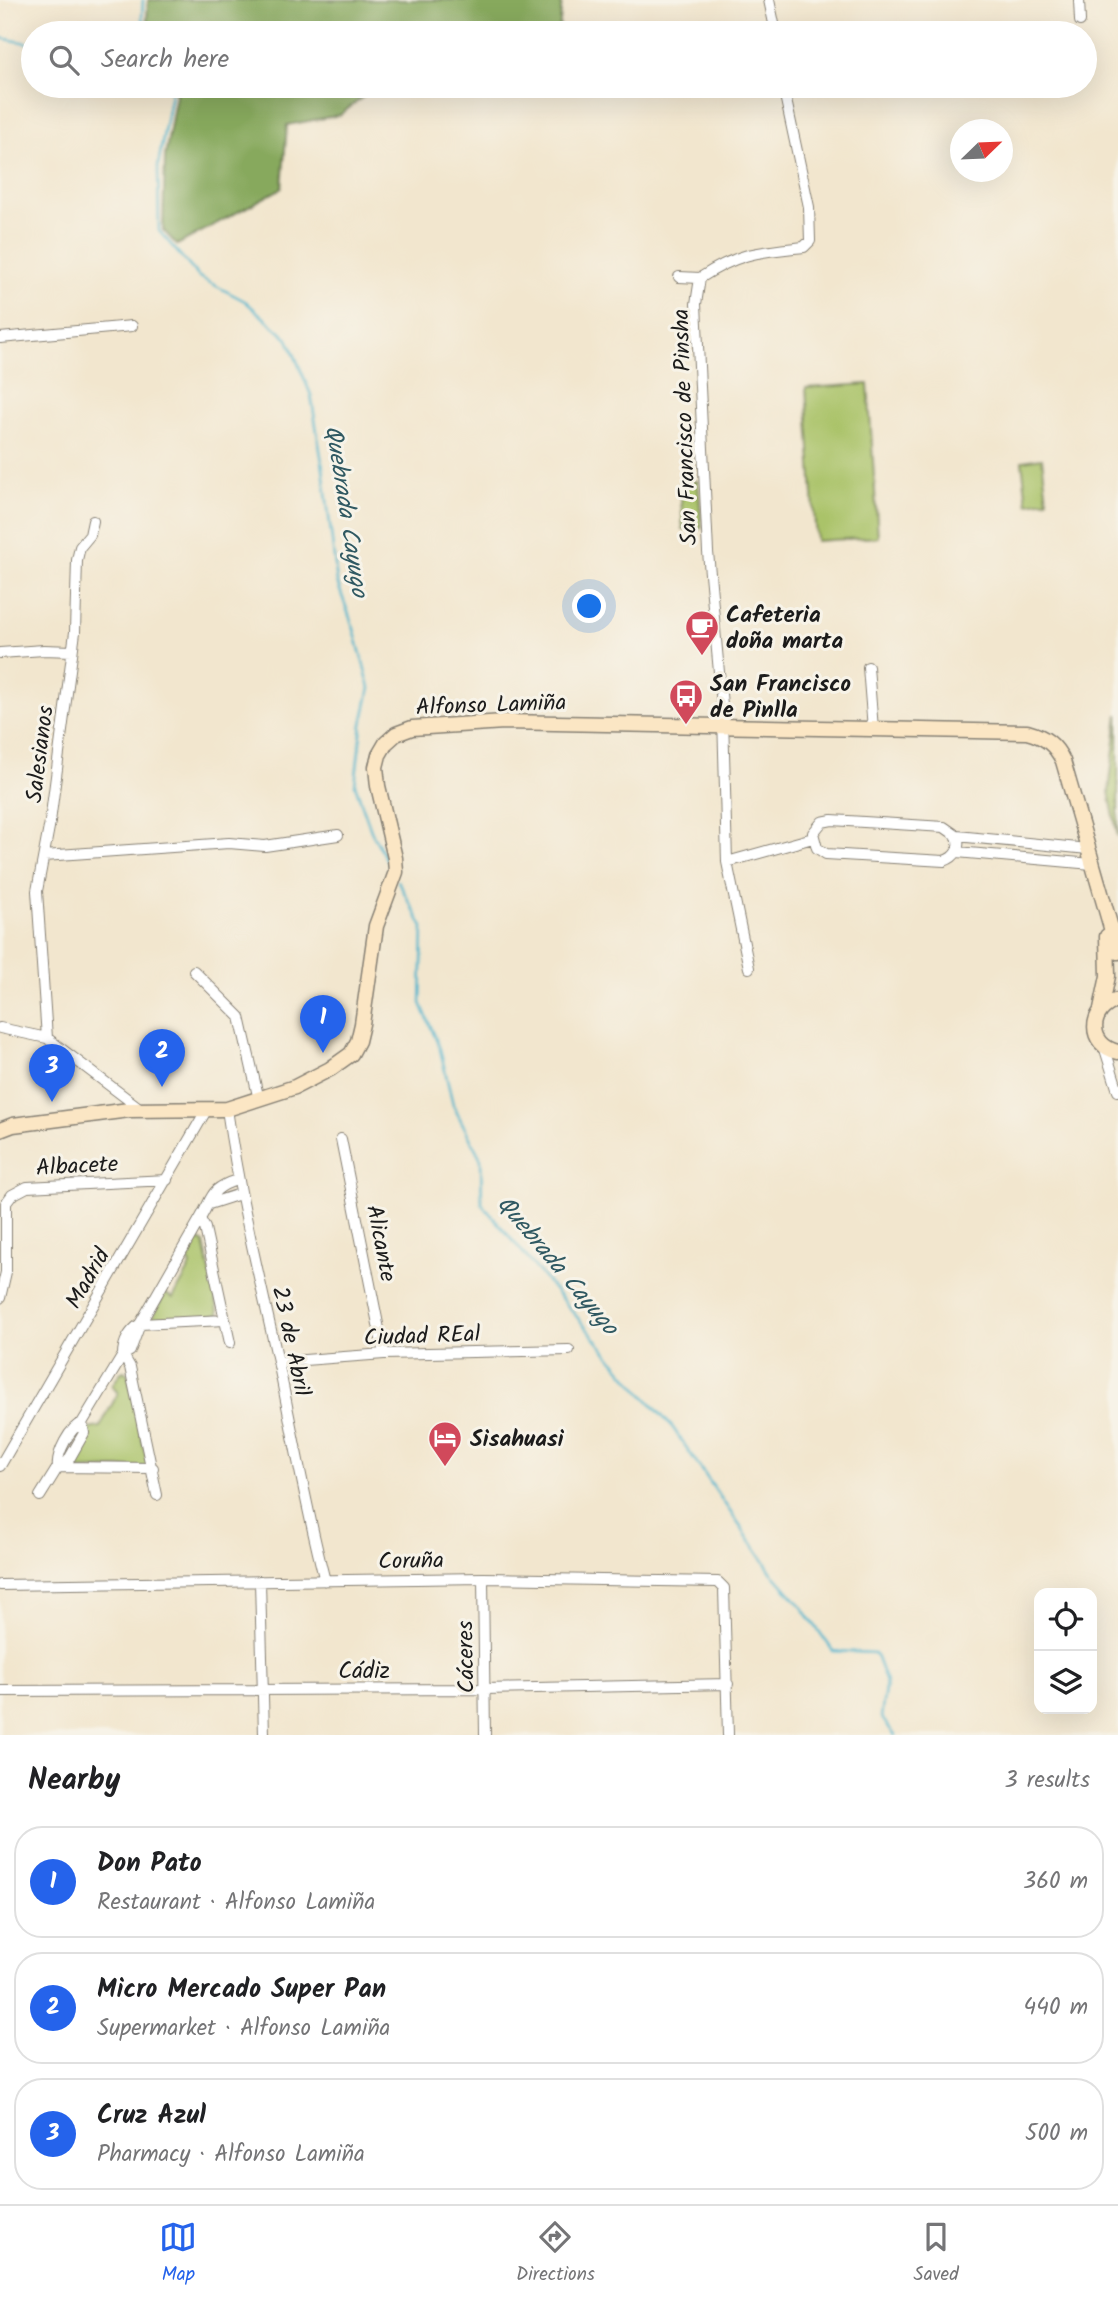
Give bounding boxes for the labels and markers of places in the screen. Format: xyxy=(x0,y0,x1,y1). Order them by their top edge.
place label: Cafeteria doña marta xyxy=(726,598,843,660)
cafe icon: Cafeteria doña marta xyxy=(683,608,721,657)
place label: San Francisco de Pinlla xyxy=(710,667,851,729)
bus stop icon: San Francisco de Pinlla xyxy=(667,677,705,726)
pin: 1 xyxy=(300,995,346,1053)
pin: 2 xyxy=(139,1029,185,1087)
pin: 3 xyxy=(29,1044,75,1102)
hotel icon: Sisahuasi xyxy=(426,1419,464,1468)
place label: Sisahuasi xyxy=(470,1422,565,1458)

